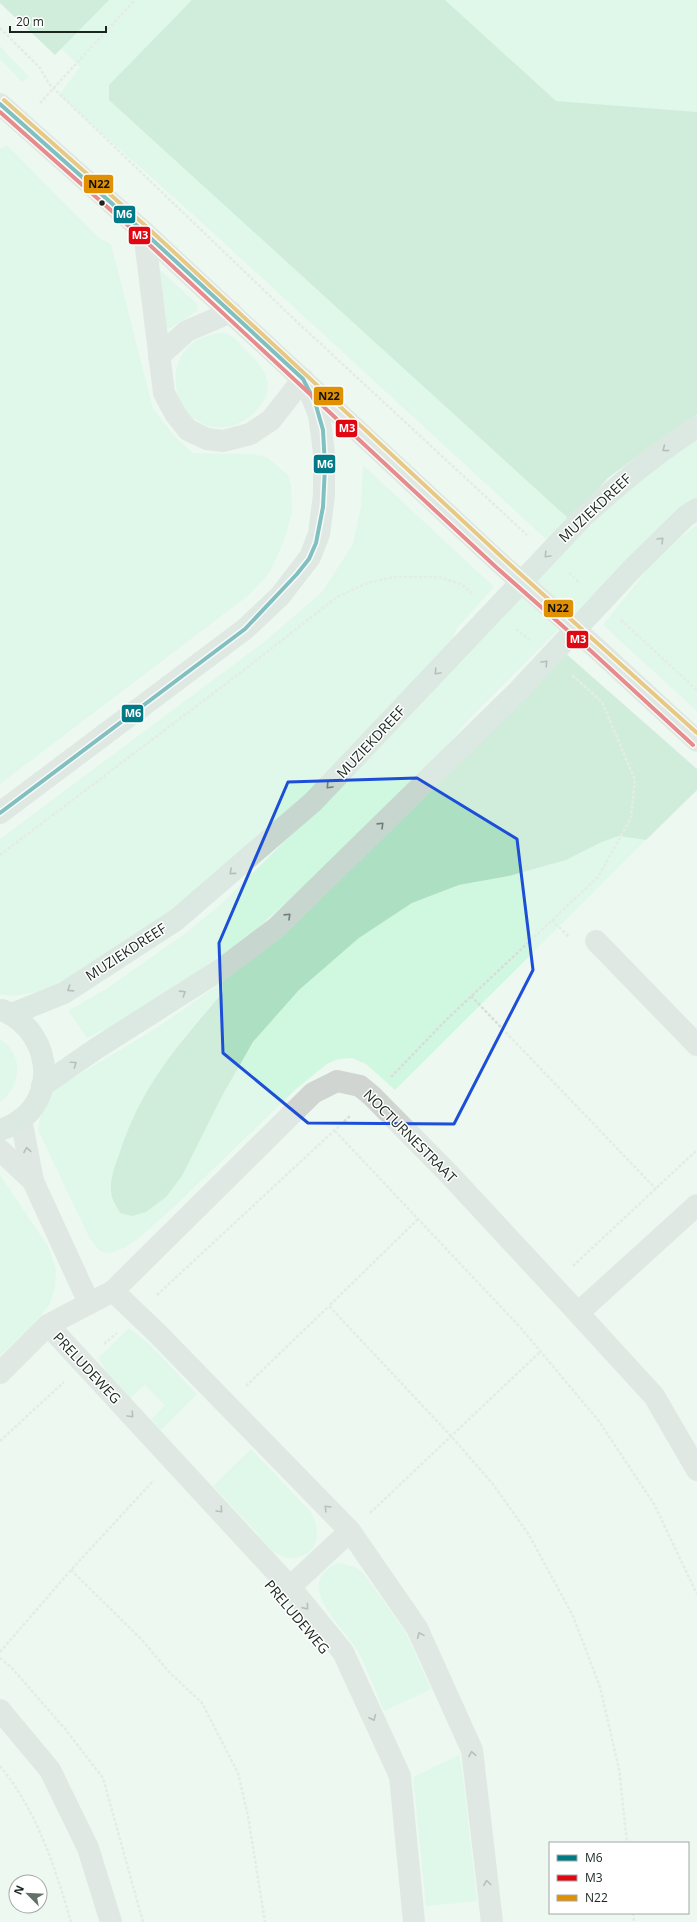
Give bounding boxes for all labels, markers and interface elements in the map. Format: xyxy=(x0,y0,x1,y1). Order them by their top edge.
scale bar xyxy=(10,8,106,34)
text: 20 m xyxy=(16,13,44,30)
line badge: N22 xyxy=(83,174,114,194)
text: N22 xyxy=(88,176,110,191)
unlabelled marker xyxy=(97,198,107,208)
line badge: M6 xyxy=(113,205,136,224)
text: M6 xyxy=(116,206,132,221)
line badge: M3 xyxy=(128,226,151,245)
text: M3 xyxy=(132,227,148,242)
line badge: N22 xyxy=(313,386,344,406)
text: N22 xyxy=(318,388,340,403)
line badge: M3 xyxy=(335,419,358,438)
text: M3 xyxy=(339,420,355,435)
one-way arrow xyxy=(662,444,669,451)
line badge: M6 xyxy=(313,454,336,474)
text: M6 xyxy=(317,456,333,471)
street label: MUZIEKDREEF xyxy=(554,469,635,546)
one-way arrow xyxy=(656,537,664,545)
one-way arrow xyxy=(544,550,551,558)
line badge: N22 xyxy=(543,599,574,618)
text: N22 xyxy=(547,600,569,615)
line badge: M3 xyxy=(566,630,589,649)
text: M3 xyxy=(570,631,586,646)
one-way arrow xyxy=(540,660,547,668)
one-way arrow xyxy=(435,667,442,674)
street label: MUZIEKDREEF xyxy=(332,701,409,782)
line badge: M6 xyxy=(121,704,144,723)
text: M6 xyxy=(125,705,141,720)
one-way arrow xyxy=(326,781,334,789)
one-way arrow xyxy=(376,822,384,830)
one-way arrow xyxy=(229,868,236,875)
one-way arrow xyxy=(283,913,291,921)
street label: MUZIEKDREEF xyxy=(82,918,170,985)
one-way arrow xyxy=(67,984,74,991)
one-way arrow xyxy=(179,990,186,998)
one-way arrow xyxy=(70,1061,77,1069)
street label: NOCTURNESTRAAT xyxy=(360,1085,461,1187)
one-way arrow xyxy=(24,1147,32,1153)
street label: PRELUDEWEG xyxy=(49,1328,125,1407)
one-way arrow xyxy=(126,1410,134,1418)
one-way arrow xyxy=(324,1505,332,1513)
one-way arrow xyxy=(215,1506,222,1513)
street label: PRELUDEWEG xyxy=(261,1576,334,1658)
one-way arrow xyxy=(302,1602,309,1609)
one-way arrow xyxy=(417,1632,425,1640)
one-way arrow xyxy=(368,1713,376,1721)
one-way arrow xyxy=(468,1751,476,1757)
legend xyxy=(549,1842,689,1914)
text: M6 xyxy=(585,1849,603,1866)
text: M3 xyxy=(585,1869,603,1886)
north arrow xyxy=(8,1874,48,1914)
one-way arrow xyxy=(483,1880,492,1886)
text: N xyxy=(10,1883,27,1897)
text: N22 xyxy=(585,1889,608,1906)

